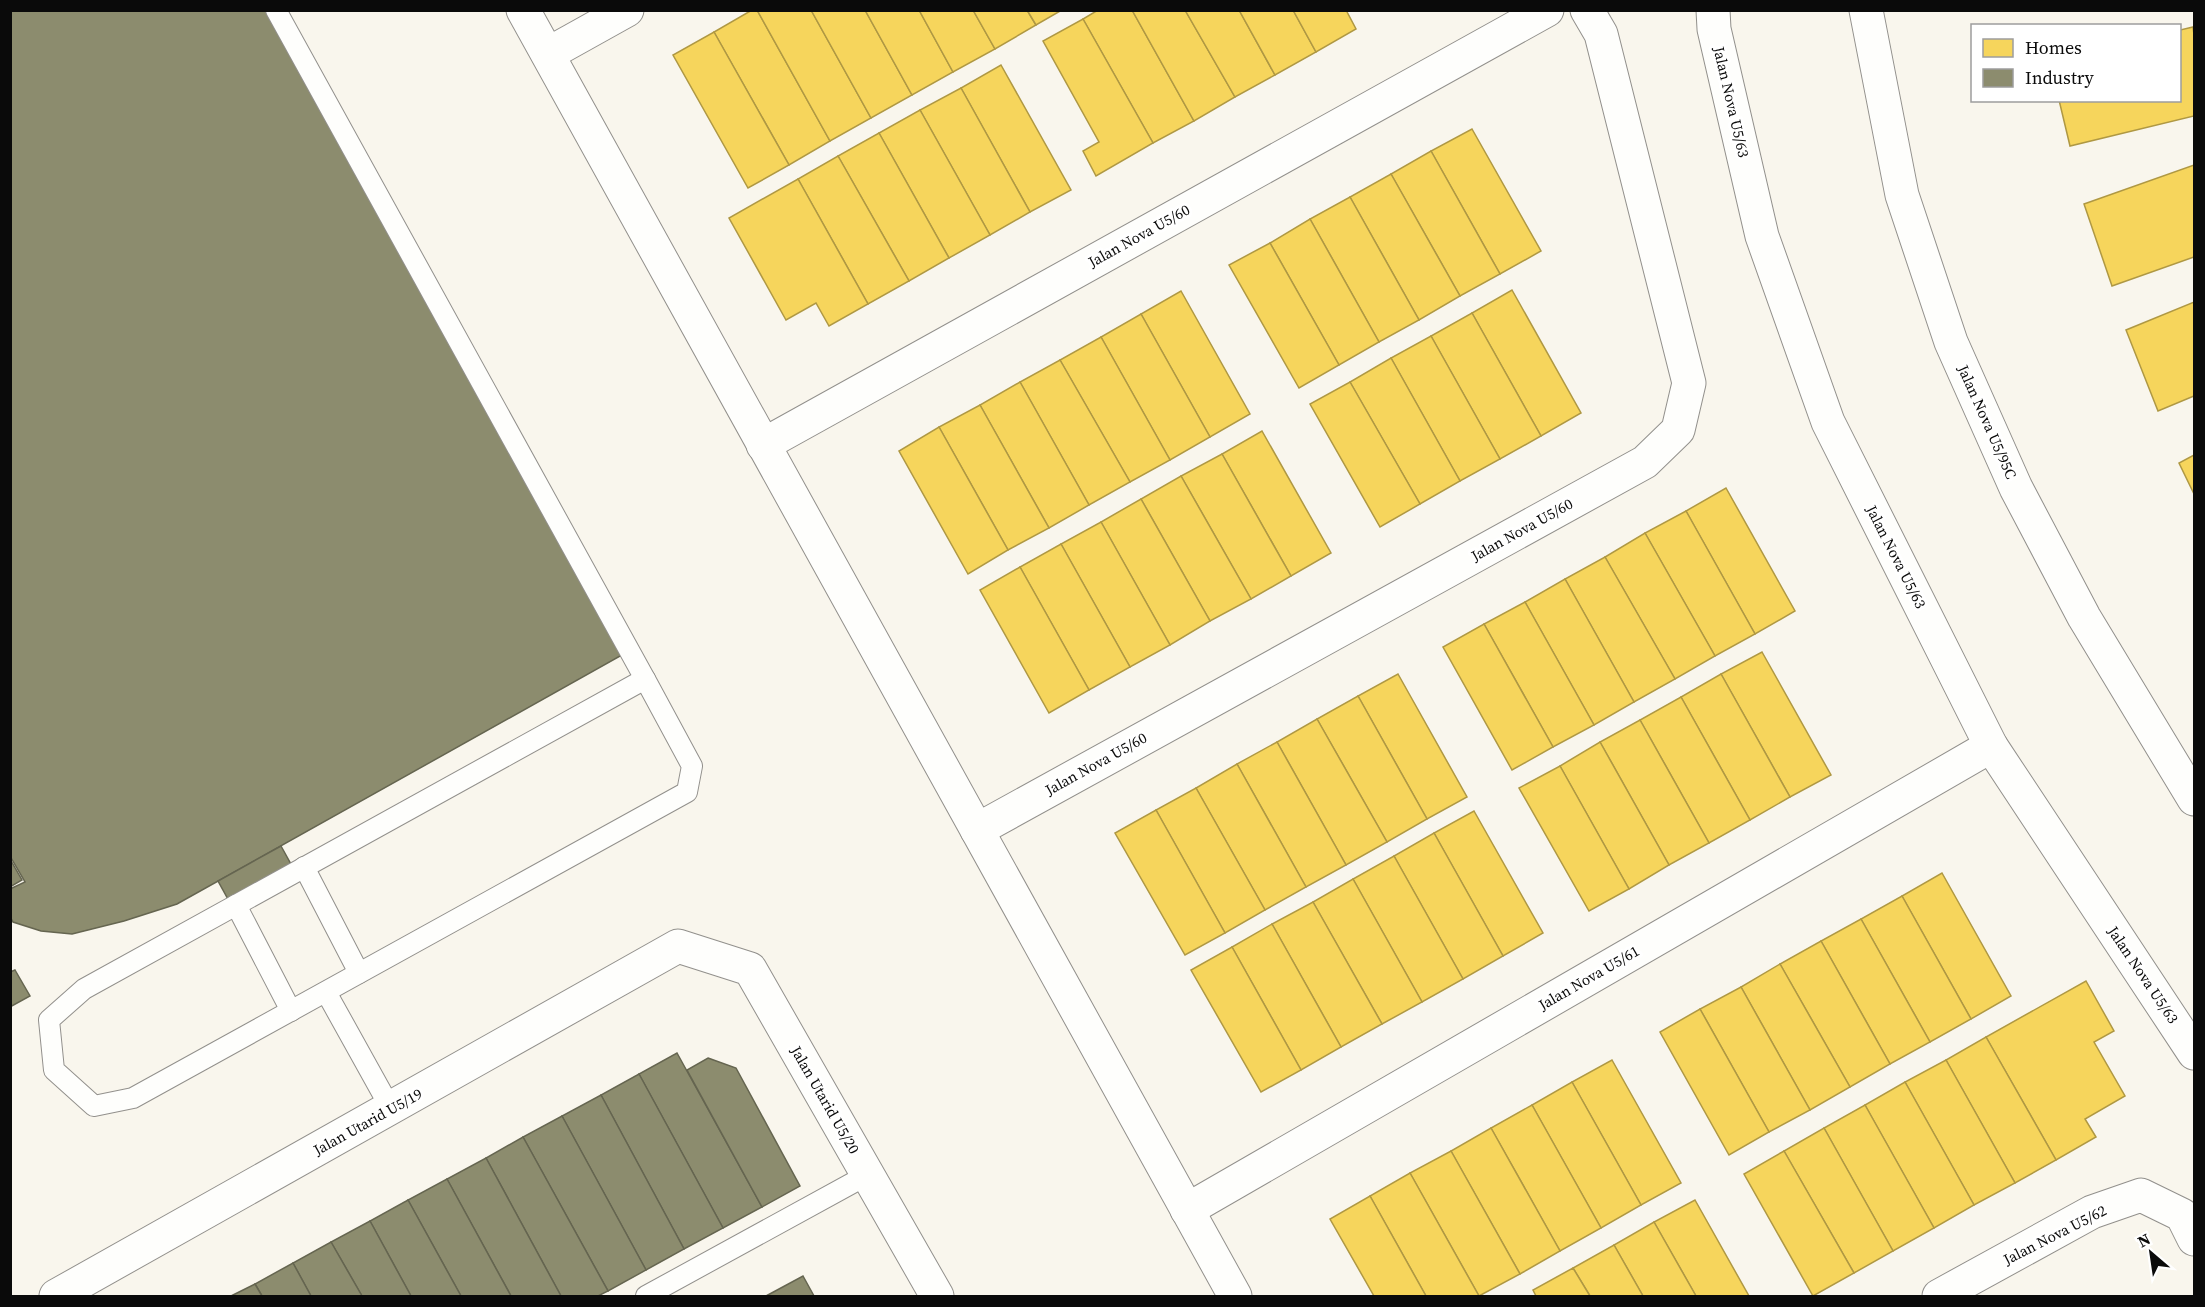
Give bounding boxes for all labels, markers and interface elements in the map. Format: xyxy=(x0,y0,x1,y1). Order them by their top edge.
legend xyxy=(1971,24,2181,102)
text: Homes xyxy=(2025,35,2082,60)
street label: Jalan Nova U5/63 xyxy=(1708,43,1754,159)
text: Industry xyxy=(2025,65,2095,90)
street label: Jalan Nova U5/60 xyxy=(1083,199,1193,273)
street label: Jalan Nova U5/95C xyxy=(1953,361,2022,482)
street label: Jalan Nova U5/60 xyxy=(1466,493,1576,567)
street label: Jalan Nova U5/63 xyxy=(1861,501,1932,612)
street label: Jalan Nova U5/60 xyxy=(1040,727,1150,801)
street label: Jalan Nova U5/63 xyxy=(2102,921,2184,1028)
street label: Jalan Nova U5/61 xyxy=(1534,940,1643,1015)
street label: Jalan Utarid U5/20 xyxy=(785,1041,865,1158)
street label: Jalan Utarid U5/19 xyxy=(309,1083,426,1161)
street label: Jalan Nova U5/62 xyxy=(1999,1199,2110,1270)
north arrow xyxy=(2121,1223,2181,1283)
text: N xyxy=(2133,1227,2154,1252)

